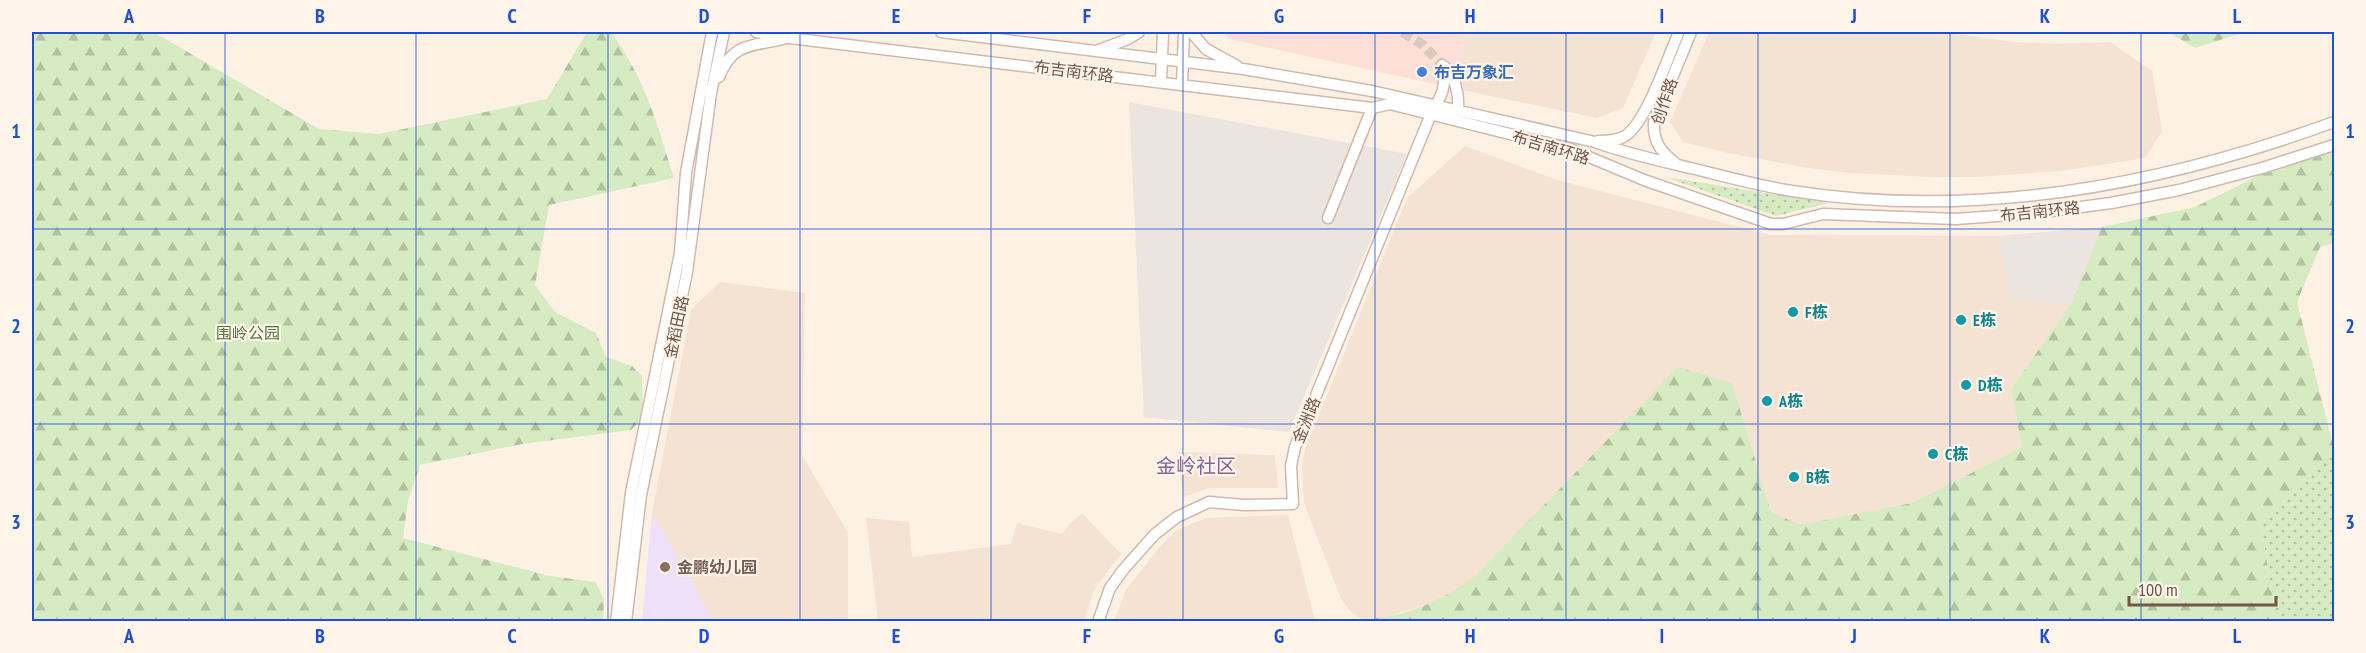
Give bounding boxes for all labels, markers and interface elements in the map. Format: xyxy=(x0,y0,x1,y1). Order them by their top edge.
text: A xyxy=(123,3,135,29)
text: B xyxy=(315,3,325,29)
text: C xyxy=(507,3,517,29)
text: D xyxy=(699,3,710,29)
text: E xyxy=(892,3,900,29)
text: F xyxy=(1083,3,1091,29)
text: G xyxy=(1274,3,1284,29)
text: H xyxy=(1465,3,1475,29)
text: I xyxy=(1660,3,1664,29)
text: J xyxy=(1850,3,1857,29)
text: K xyxy=(2040,3,2051,29)
text: L xyxy=(2233,3,2242,29)
street label: 布吉南环路 xyxy=(1033,56,1115,86)
place label: 布吉万象汇 xyxy=(1434,62,1514,82)
marker: 布吉万象汇 xyxy=(1415,65,1429,79)
street label: 创作路 xyxy=(1647,75,1681,127)
text: 1 xyxy=(11,118,21,144)
text: 1 xyxy=(2345,118,2355,144)
street label: 布吉南环路 xyxy=(1510,126,1592,168)
street label: 布吉南环路 xyxy=(1999,197,2081,225)
street label: 金稻田路 xyxy=(660,294,692,360)
place label: F栋 xyxy=(1805,302,1828,322)
marker: F栋 xyxy=(1786,305,1800,319)
place label: E栋 xyxy=(1973,310,1996,330)
text: 2 xyxy=(11,313,21,339)
marker: E栋 xyxy=(1954,313,1968,327)
text: 2 xyxy=(2345,313,2355,339)
park label: 围岭公园 xyxy=(216,323,280,343)
place label: D栋 xyxy=(1978,375,2003,395)
marker: D栋 xyxy=(1959,378,1973,392)
place label: A栋 xyxy=(1778,391,1803,411)
street label: 金洲路 xyxy=(1288,394,1324,446)
marker: A栋 xyxy=(1760,394,1774,408)
place label: C栋 xyxy=(1945,444,1968,464)
marker: C栋 xyxy=(1926,447,1940,461)
district label: 金岭社区 xyxy=(1156,453,1236,479)
place label: B栋 xyxy=(1806,467,1830,487)
marker: B栋 xyxy=(1787,470,1801,484)
text: 3 xyxy=(11,509,21,535)
text: 3 xyxy=(2345,509,2355,535)
place label: 金鹏幼儿园 xyxy=(677,557,757,577)
marker: 金鹏幼儿园 xyxy=(658,560,672,574)
scale bar xyxy=(2129,569,2276,607)
text: 100 m xyxy=(2138,578,2178,601)
text: A xyxy=(123,623,135,649)
text: B xyxy=(315,623,325,649)
text: C xyxy=(507,623,517,649)
text: D xyxy=(699,623,710,649)
text: E xyxy=(892,623,900,649)
text: F xyxy=(1083,623,1091,649)
text: G xyxy=(1274,623,1284,649)
text: H xyxy=(1465,623,1475,649)
text: I xyxy=(1660,623,1664,649)
text: J xyxy=(1850,623,1857,649)
text: K xyxy=(2040,623,2051,649)
text: L xyxy=(2233,623,2242,649)

